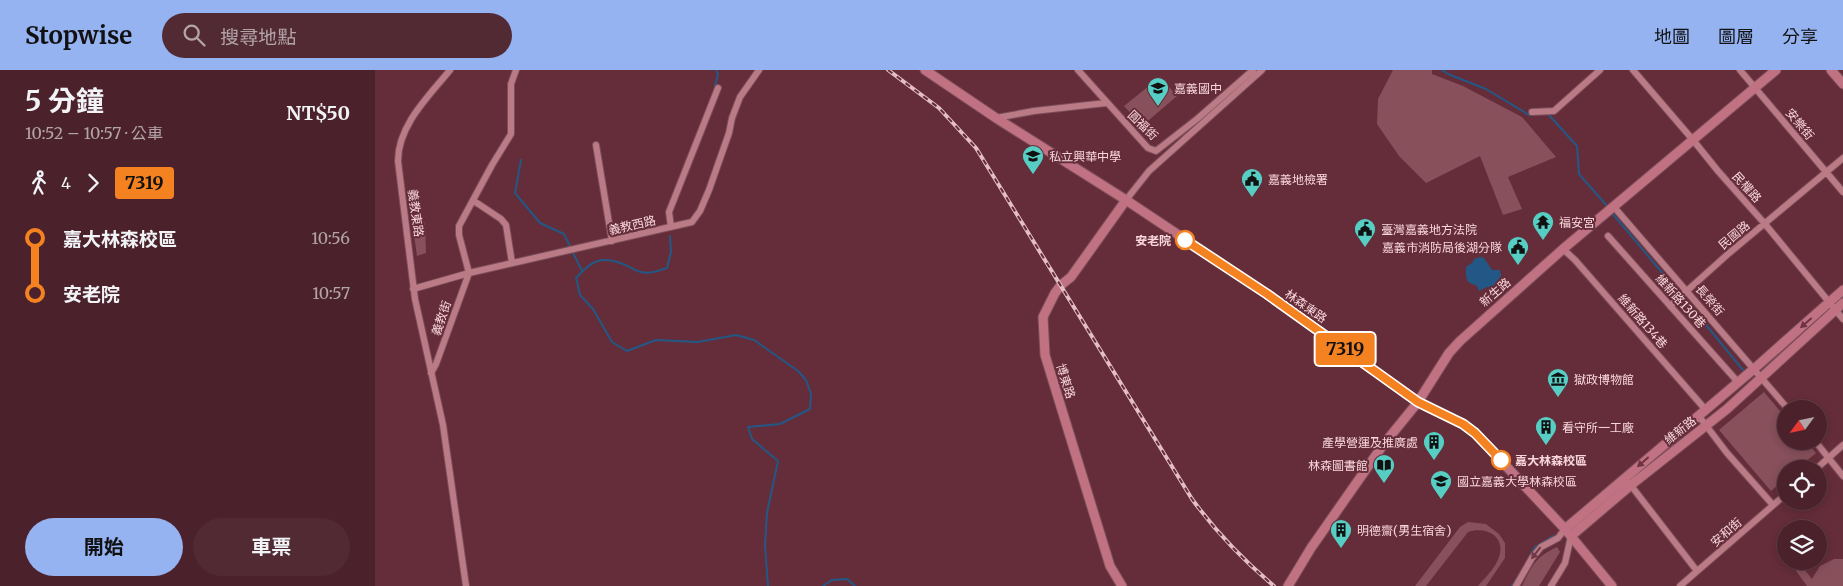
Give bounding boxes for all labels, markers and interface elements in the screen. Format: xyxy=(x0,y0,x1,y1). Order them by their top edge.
search box xyxy=(162,13,512,58)
text: Stopwise xyxy=(25,20,132,51)
icon: search xyxy=(180,21,208,49)
text: 搜尋地點 xyxy=(220,25,296,49)
text: 地圖 xyxy=(1654,25,1690,48)
text: 圖層 xyxy=(1718,25,1754,48)
text: 分享 xyxy=(1782,25,1818,48)
school or university icon: 嘉義國中 xyxy=(1146,76,1170,107)
place label: 嘉義國中 xyxy=(1174,81,1222,96)
text: 5 分鐘 xyxy=(25,83,104,119)
text: NT$50 xyxy=(286,101,350,125)
street label: 安樂街 xyxy=(1783,105,1817,143)
street label: 圓福街 xyxy=(1125,107,1161,143)
text: 10:52 – 10:57 · 公車 xyxy=(25,123,163,143)
school or university icon: 私立興華中學 xyxy=(1021,144,1045,175)
place label: 私立興華中學 xyxy=(1049,149,1121,164)
public building icon: 嘉義地檢署 xyxy=(1240,167,1264,198)
icon: walk xyxy=(25,169,53,197)
icon: forward xyxy=(79,169,107,197)
street label: 民權路 xyxy=(1729,169,1765,205)
text: 7319 xyxy=(125,171,164,194)
place label: 嘉義地檢署 xyxy=(1268,172,1328,187)
text: 4 xyxy=(61,173,71,193)
street label: 義教東路 xyxy=(405,188,427,238)
temple icon: 福安宮 xyxy=(1531,210,1555,241)
street label: 義教西路 xyxy=(607,212,657,238)
place label: 福安宮 xyxy=(1559,215,1595,230)
public building icon: 臺灣嘉義地方法院 xyxy=(1353,217,1377,248)
street label: 民國路 xyxy=(1715,218,1753,252)
place label: 臺灣嘉義地方法院 xyxy=(1381,222,1477,237)
text: 嘉大林森校區 xyxy=(63,227,177,251)
text: 10:56 xyxy=(311,228,350,248)
marker: 安老院 xyxy=(1175,230,1195,250)
place label: 安老院 xyxy=(1135,233,1171,248)
public building icon: 嘉義市消防局後湖分隊 xyxy=(1506,235,1530,266)
place label: 嘉義市消防局後湖分隊 xyxy=(1382,240,1502,255)
street label: 維新路130巷 xyxy=(1653,271,1709,331)
street label: 新生路 xyxy=(1476,275,1514,309)
street label: 長榮街 xyxy=(1693,281,1727,319)
text: 安老院 xyxy=(63,282,120,306)
text: 10:57 xyxy=(312,283,350,303)
street label: 林森東路 xyxy=(1282,286,1330,326)
street label: 維新路134巷 xyxy=(1615,291,1671,351)
street label: 義教街 xyxy=(428,299,454,337)
one-way arrow xyxy=(1800,317,1813,328)
line badge: 7319 xyxy=(1310,333,1380,365)
text: 7319 xyxy=(1326,337,1364,360)
street label: 博東路 xyxy=(1053,362,1079,400)
museum icon: 獄政博物館 xyxy=(1546,367,1570,398)
place label: 獄政博物館 xyxy=(1574,372,1634,387)
north arrow xyxy=(1777,400,1827,450)
map controls xyxy=(1777,400,1827,570)
street label: 維新路 xyxy=(1661,413,1699,447)
building icon: 看守所一工廠 xyxy=(1534,415,1558,446)
place label: 看守所一工廠 xyxy=(1562,420,1634,435)
building icon: 產學營運及推廣處 xyxy=(1422,430,1446,461)
place label: 產學營運及推廣處 xyxy=(1322,435,1418,450)
marker: 嘉大林森校區 xyxy=(1491,450,1511,470)
library icon: 林森圖書館 xyxy=(1372,453,1396,484)
place label: 嘉大林森校區 xyxy=(1515,453,1587,468)
one-way arrow xyxy=(1637,457,1650,468)
place label: 林森圖書館 xyxy=(1308,458,1368,473)
button: locate xyxy=(1777,460,1827,510)
school or university icon: 國立嘉義大學林森校區 xyxy=(1429,469,1453,500)
place label: 國立嘉義大學林森校區 xyxy=(1457,474,1577,489)
street label: 安和街 xyxy=(1707,515,1745,549)
button: 開始 xyxy=(25,518,183,576)
button: 車票 xyxy=(193,518,350,576)
building icon: 明德齋(男生宿舍) xyxy=(1329,518,1353,549)
button: layers xyxy=(1777,520,1827,570)
place label: 明德齋(男生宿舍) xyxy=(1357,523,1451,538)
one-way arrow xyxy=(1531,547,1542,560)

